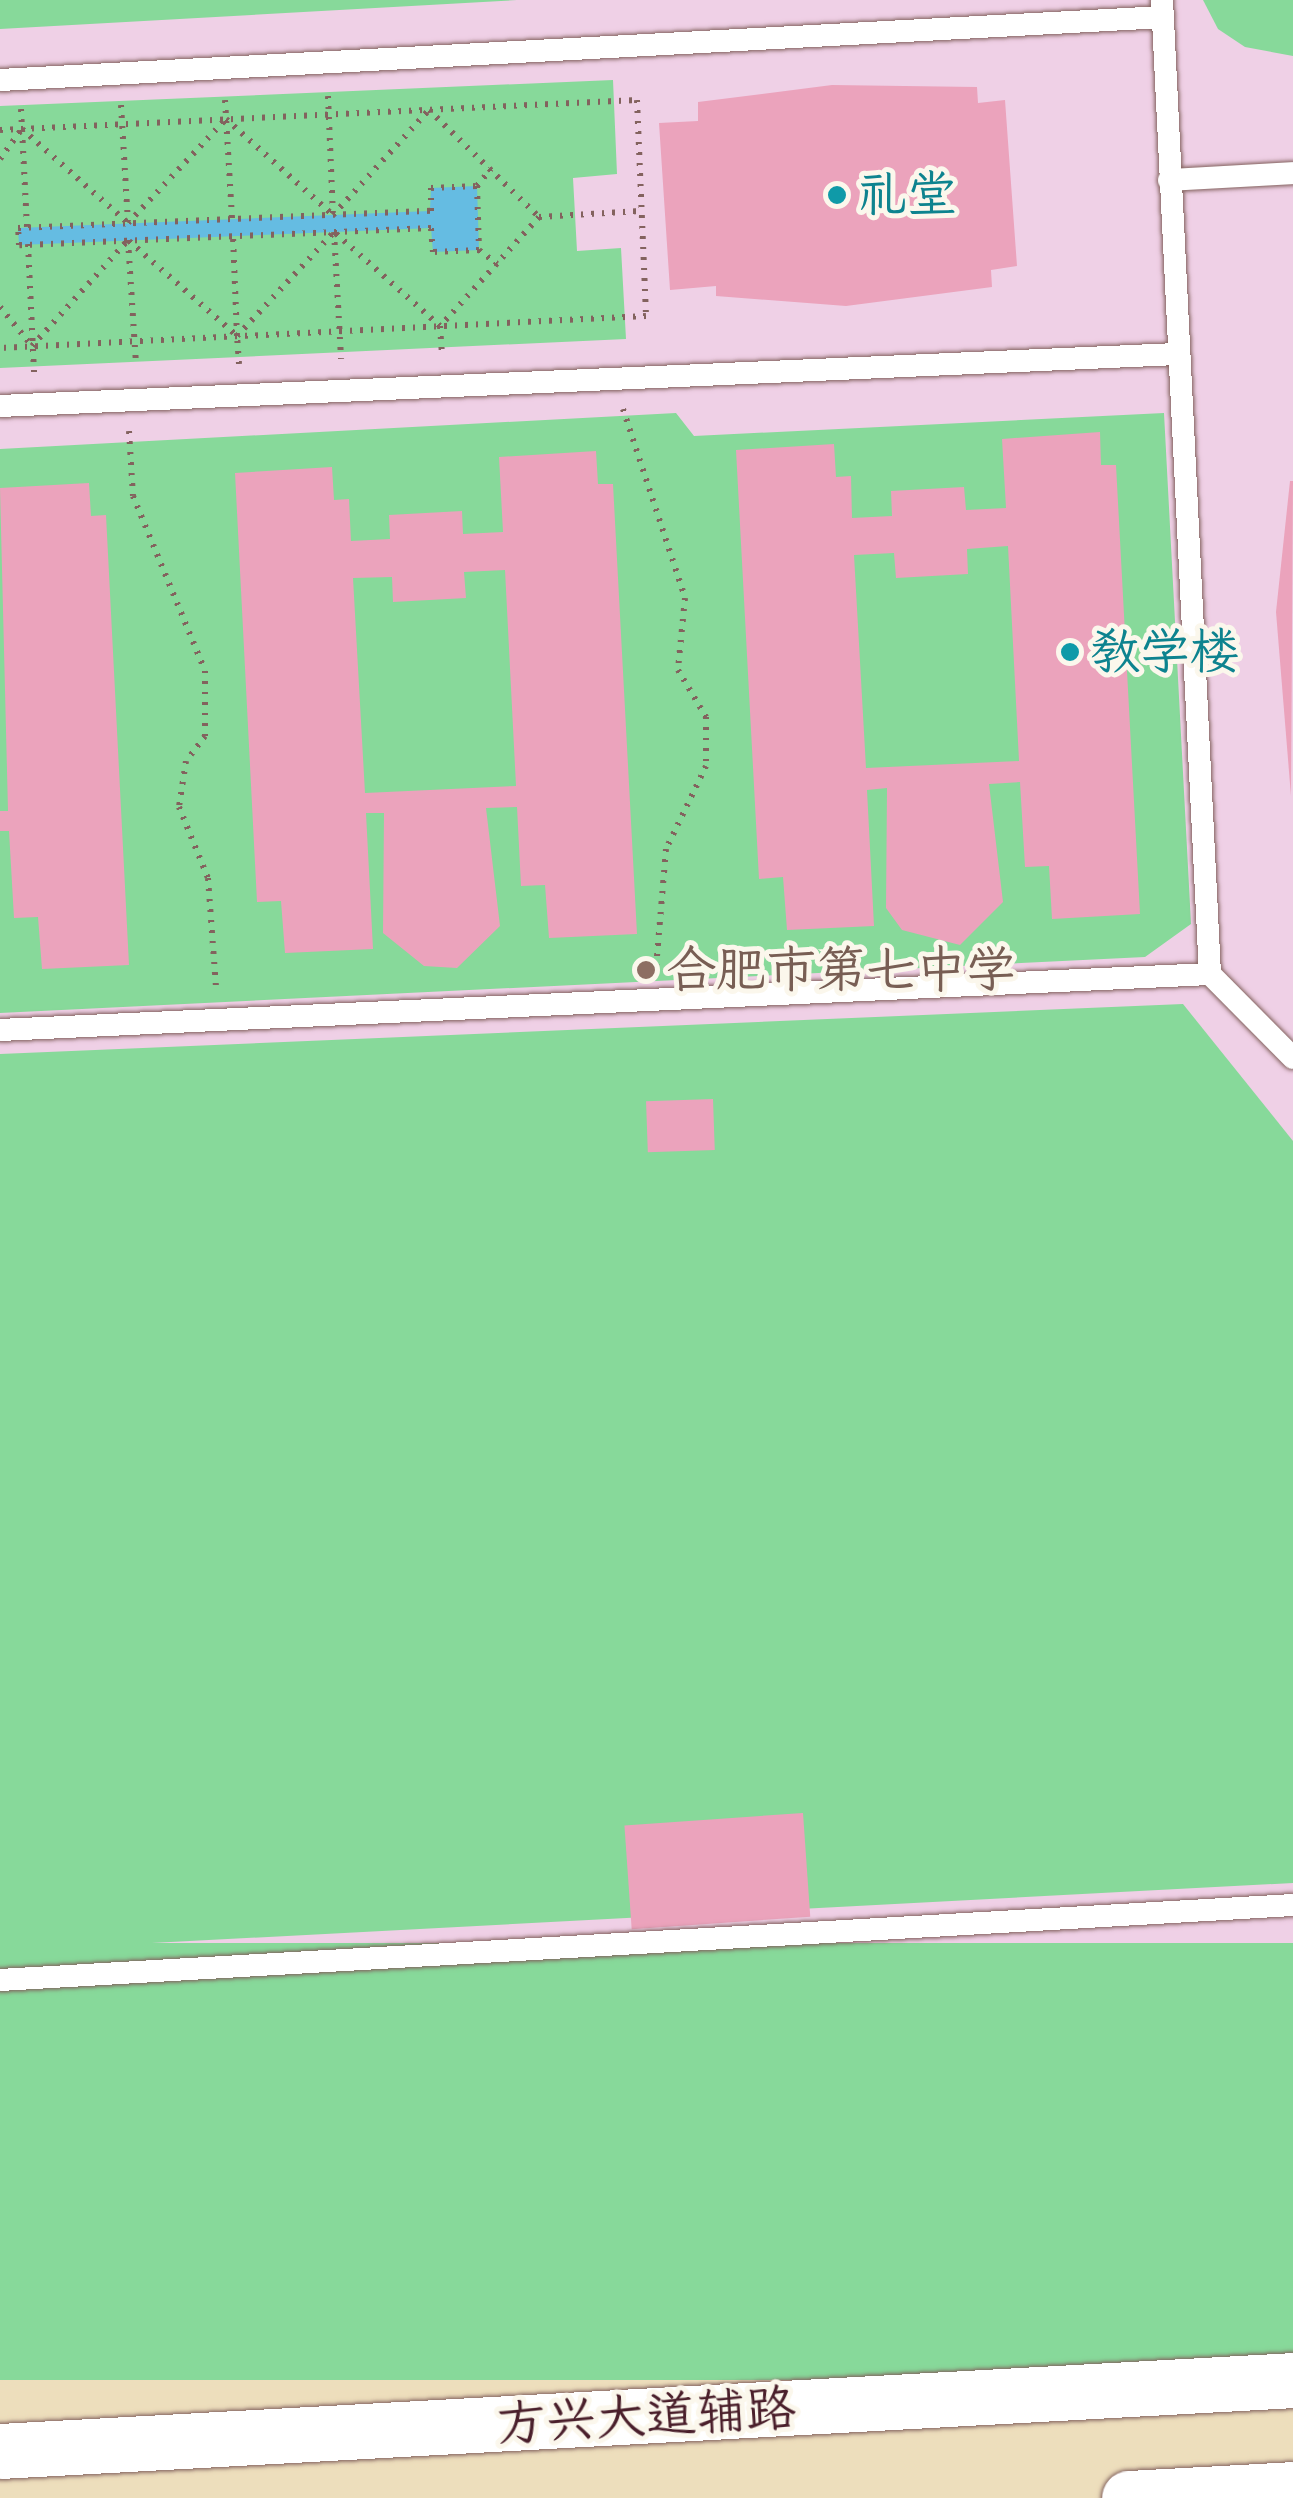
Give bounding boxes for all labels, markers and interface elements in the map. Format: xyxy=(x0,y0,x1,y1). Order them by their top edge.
place label: 礼堂 xyxy=(857,165,957,225)
marker: 礼堂 xyxy=(826,184,848,206)
place label: 教学楼 xyxy=(1090,622,1240,682)
marker: 教学楼 xyxy=(1059,641,1081,663)
place label: 合肥市第七中学 xyxy=(666,940,1016,1000)
marker: 合肥市第七中学 xyxy=(635,959,657,981)
street label: 方兴大道辅路 xyxy=(495,2378,797,2454)

